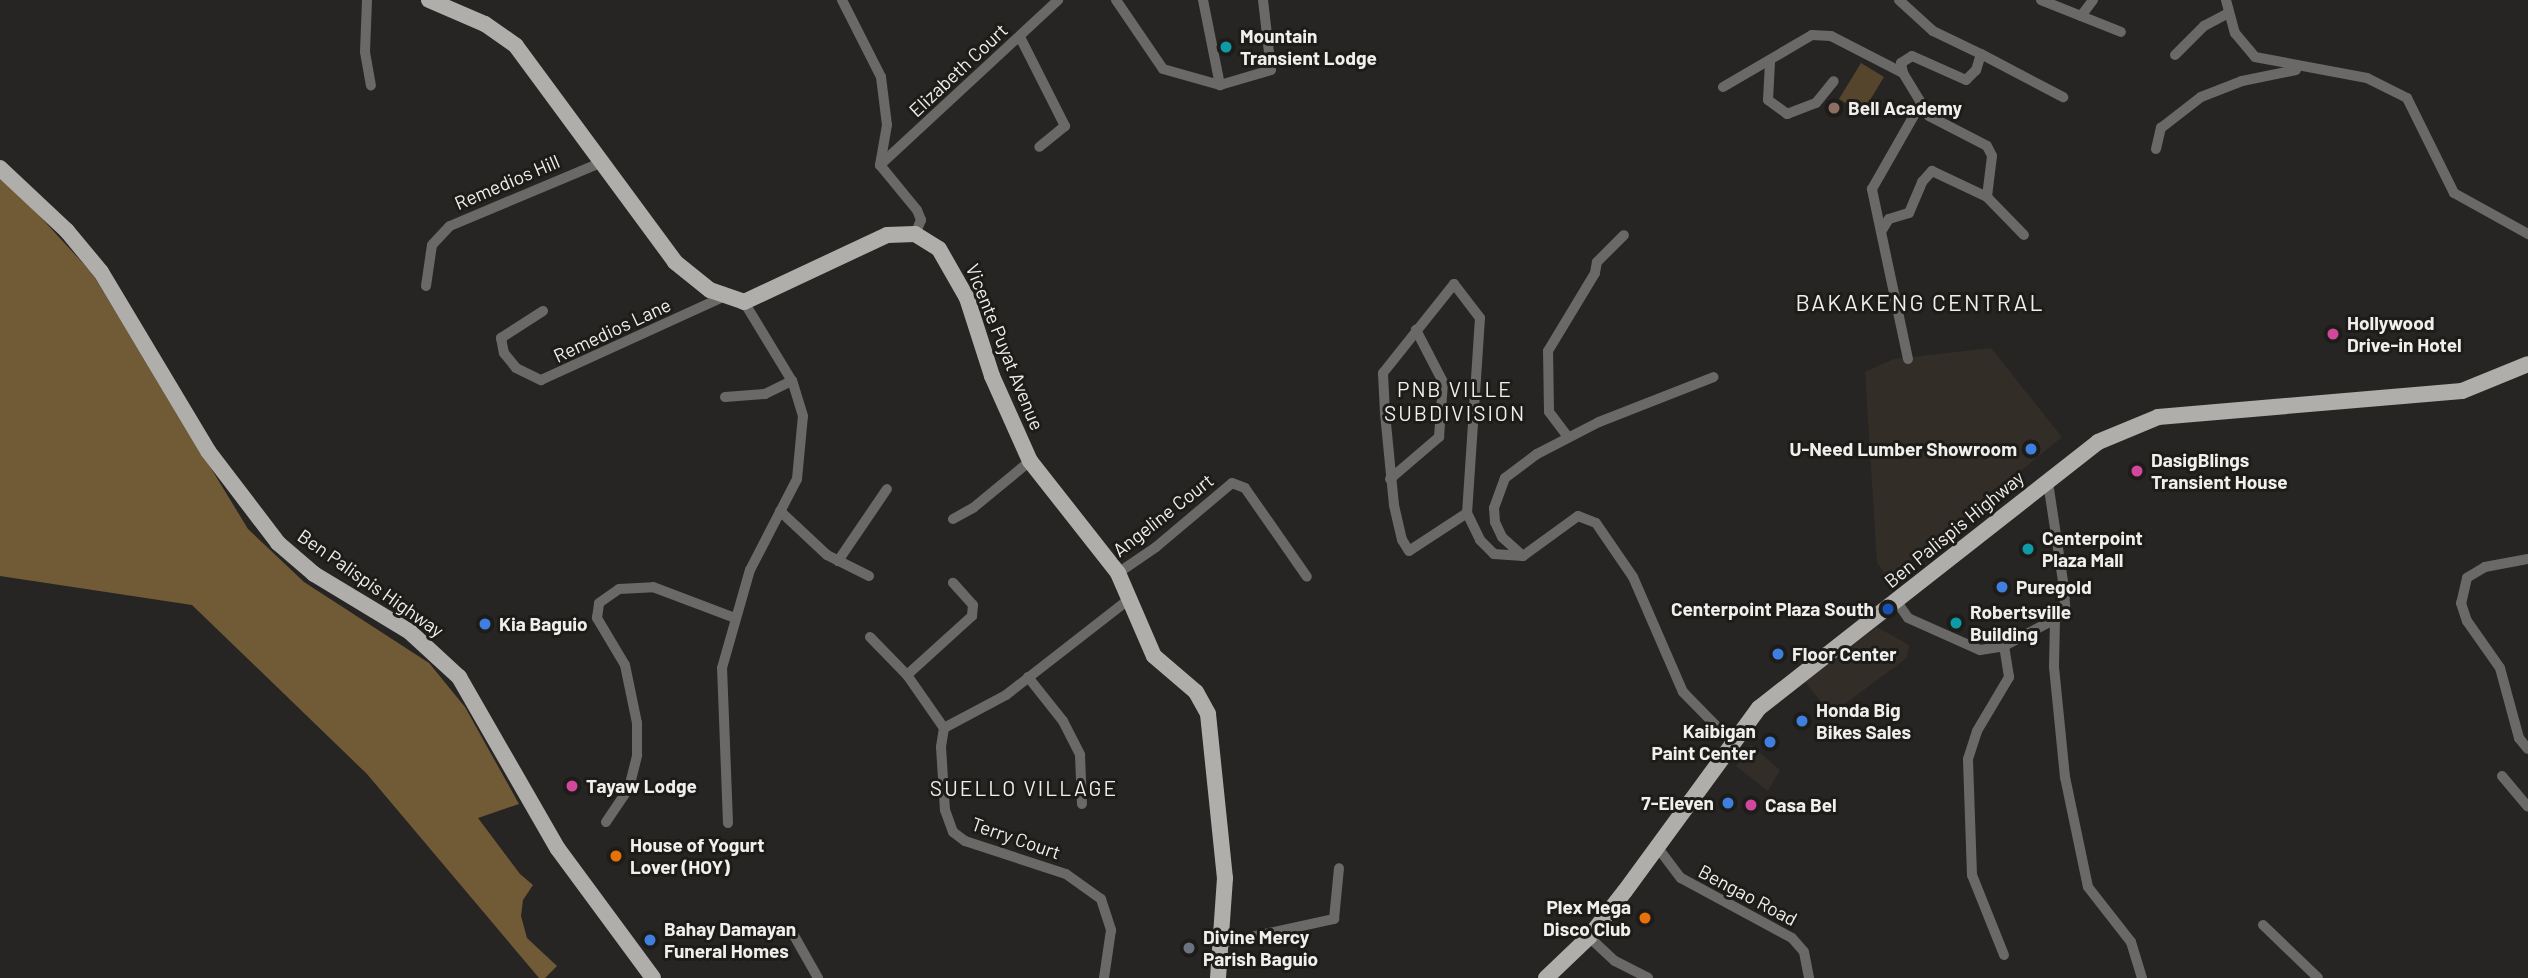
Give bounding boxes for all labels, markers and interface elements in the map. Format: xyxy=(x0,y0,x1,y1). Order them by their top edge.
street label: Elizabeth Court xyxy=(904,19,1012,121)
place label: Mountain Transient Lodge xyxy=(1240,25,1377,69)
marker: Mountain Transient Lodge xyxy=(1218,39,1234,55)
place label: Bell Academy xyxy=(1848,97,1962,119)
marker: Bell Academy xyxy=(1826,100,1842,116)
street label: Remedios Hill xyxy=(451,150,563,214)
street label: Vicente Puyat Avenue xyxy=(961,260,1049,434)
district label: BAKAKENG CENTRAL xyxy=(1797,288,2043,316)
street label: Remedios Lane xyxy=(550,293,674,367)
place label: Hollywood Drive-in Hotel xyxy=(2347,312,2462,356)
marker: Hollywood Drive-in Hotel xyxy=(2325,326,2341,342)
district label: PNB VILLE SUBDIVISION xyxy=(1385,376,1525,426)
place label: U-Need Lumber Showroom xyxy=(1789,438,2017,460)
marker: U-Need Lumber Showroom xyxy=(2023,441,2039,457)
place label: DasigBlings Transient House xyxy=(2151,449,2288,493)
marker: DasigBlings Transient House xyxy=(2129,463,2145,479)
street label: Ben Palispis Highway xyxy=(1880,466,2028,592)
street label: Angeline Court xyxy=(1108,469,1218,561)
street label: Ben Palispis Highway xyxy=(294,524,448,642)
place label: Centerpoint Plaza Mall xyxy=(2042,527,2143,571)
marker: Centerpoint Plaza Mall xyxy=(2020,541,2036,557)
place label: Puregold xyxy=(2016,576,2092,598)
marker: Puregold xyxy=(1994,579,2010,595)
place label: Centerpoint Plaza South xyxy=(1671,598,1874,620)
marker: Centerpoint Plaza South xyxy=(1880,601,1896,617)
place label: Robertsville Building xyxy=(1970,601,2071,645)
place label: Kia Baguio xyxy=(499,613,588,635)
marker: Robertsville Building xyxy=(1948,615,1964,631)
marker: Kia Baguio xyxy=(477,616,493,632)
place label: Floor Center xyxy=(1792,643,1897,665)
marker: Floor Center xyxy=(1770,646,1786,662)
place label: Honda Big Bikes Sales xyxy=(1816,699,1911,743)
marker: Honda Big Bikes Sales xyxy=(1794,713,1810,729)
place label: Kaibigan Paint Center xyxy=(1651,720,1756,764)
marker: Kaibigan Paint Center xyxy=(1762,734,1778,750)
place label: Tayaw Lodge xyxy=(586,775,697,797)
district label: SUELLO VILLAGE xyxy=(932,775,1116,801)
marker: Tayaw Lodge xyxy=(564,778,580,794)
place label: 7-Eleven xyxy=(1641,792,1714,814)
place label: Casa Bel xyxy=(1765,794,1837,816)
marker: 7-Eleven xyxy=(1720,795,1736,811)
marker: Casa Bel xyxy=(1743,797,1759,813)
street label: Terry Court xyxy=(968,812,1064,864)
place label: House of Yogurt Lover (HOY) xyxy=(630,834,764,878)
marker: House of Yogurt Lover (HOY) xyxy=(608,848,624,864)
street label: Bengao Road xyxy=(1695,860,1801,930)
place label: Plex Mega Disco Club xyxy=(1543,896,1631,940)
marker: Plex Mega Disco Club xyxy=(1637,910,1653,926)
place label: Bahay Damayan Funeral Homes xyxy=(664,918,796,962)
place label: Divine Mercy Parish Baguio xyxy=(1203,926,1318,970)
marker: Bahay Damayan Funeral Homes xyxy=(642,932,658,948)
marker: Divine Mercy Parish Baguio xyxy=(1181,940,1197,956)

